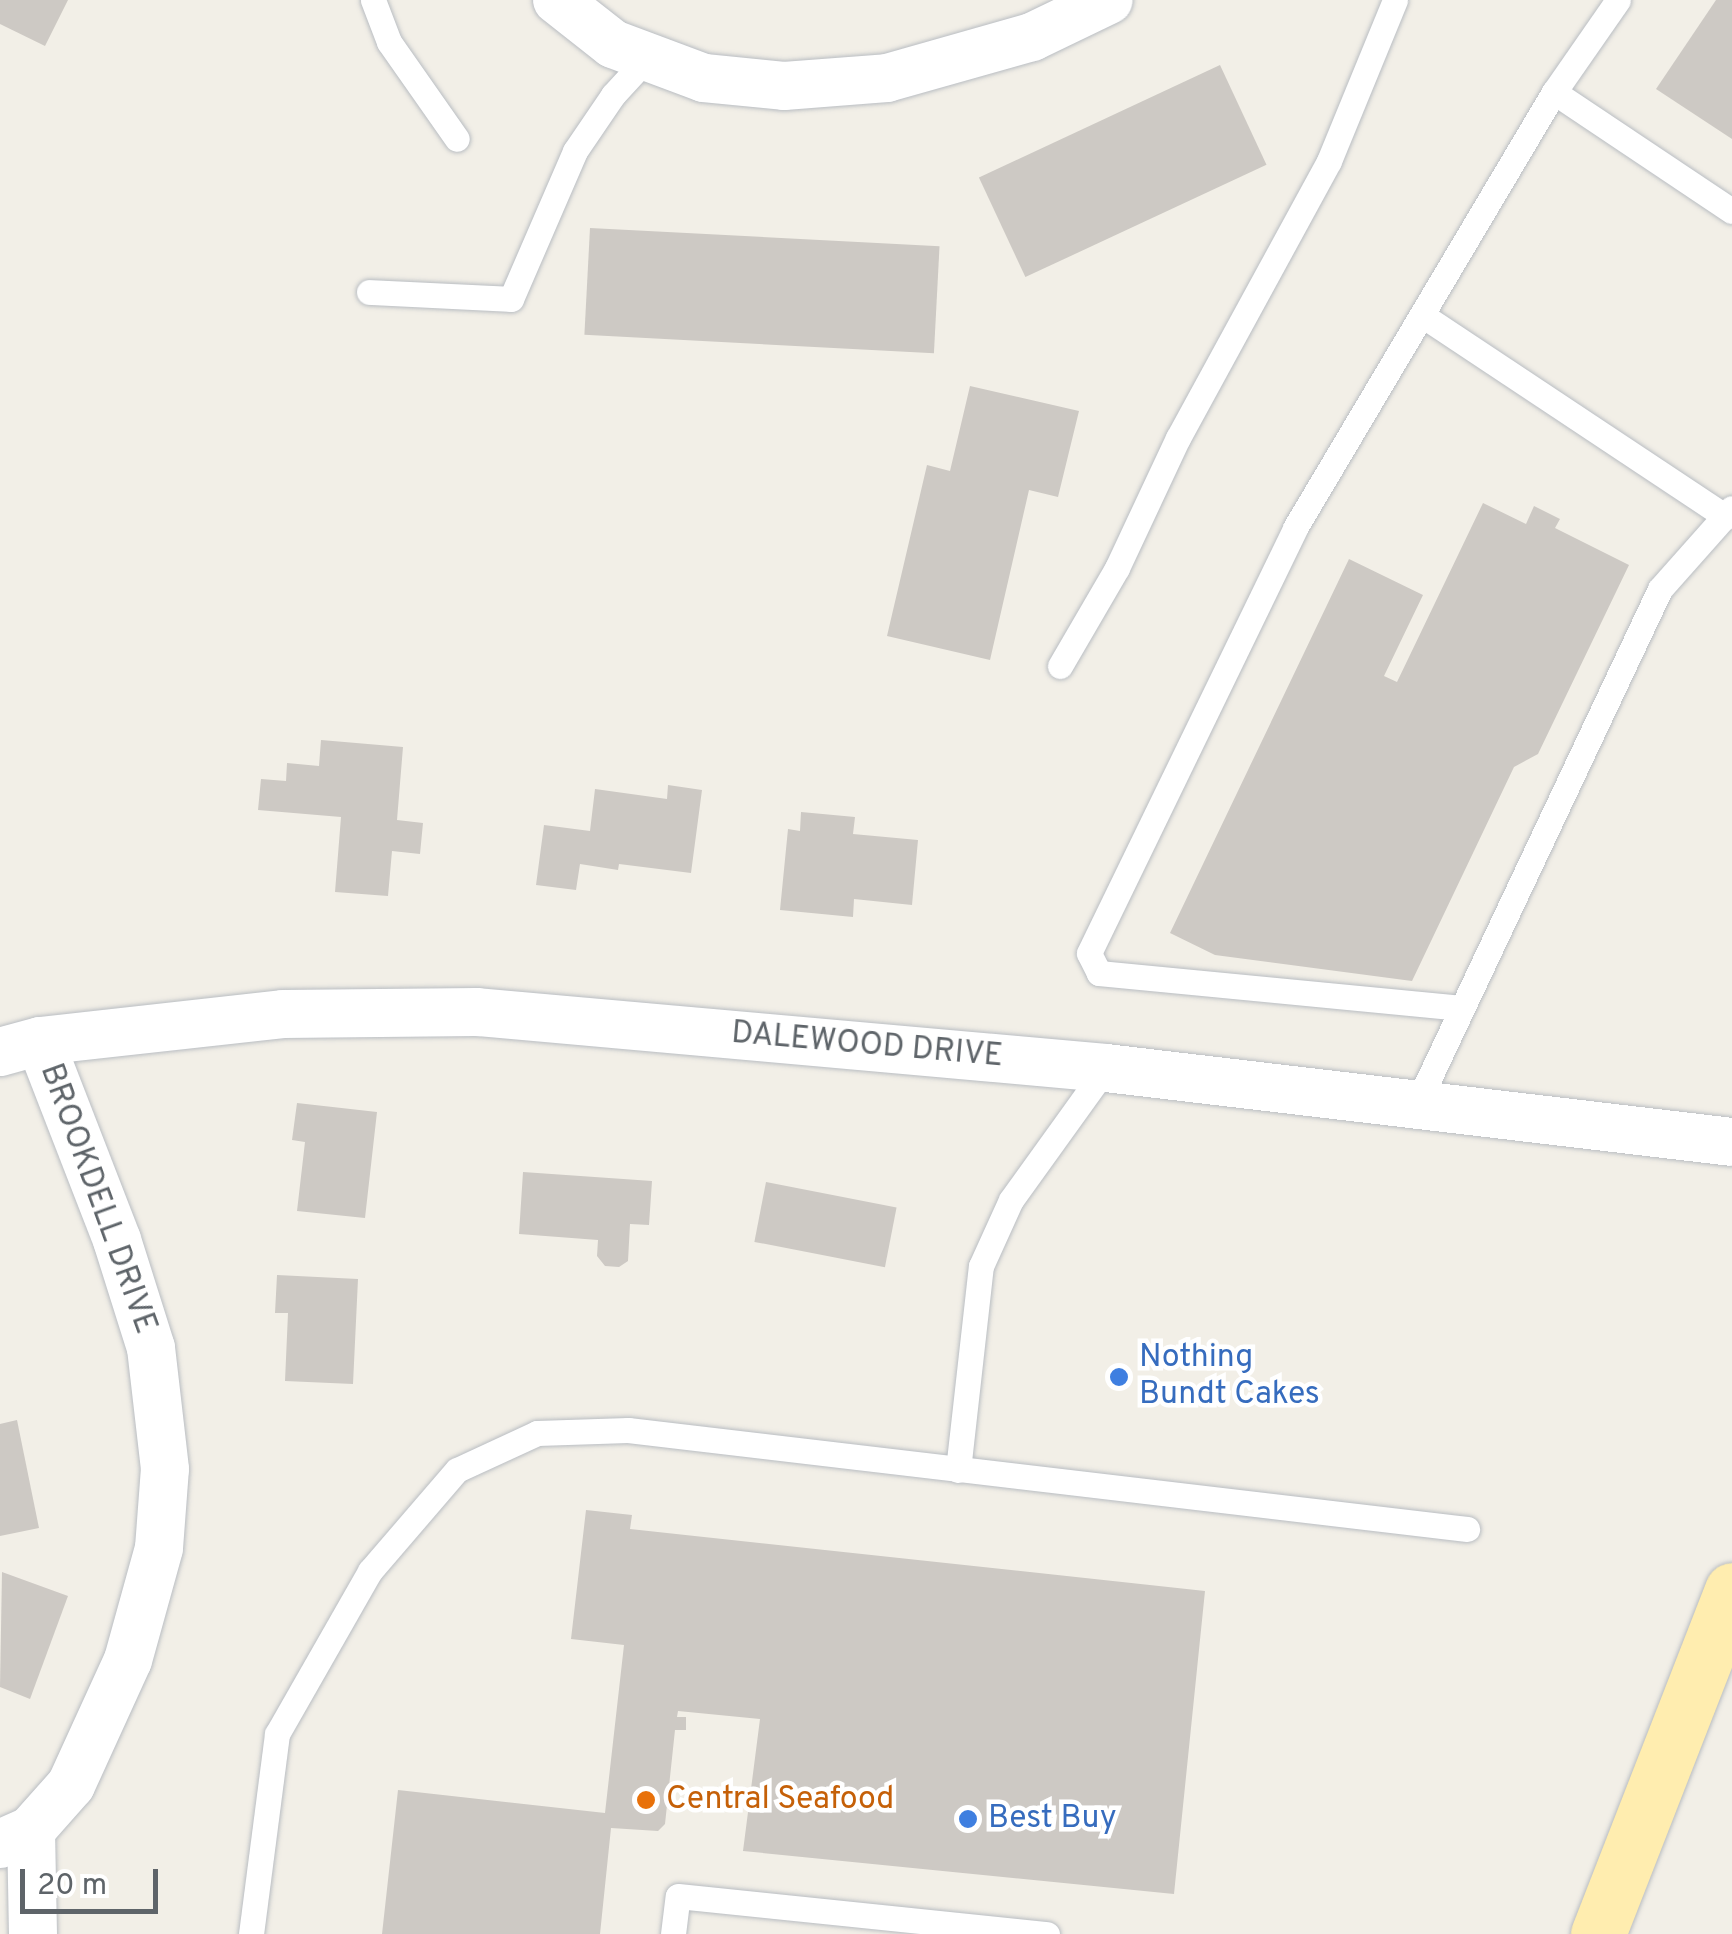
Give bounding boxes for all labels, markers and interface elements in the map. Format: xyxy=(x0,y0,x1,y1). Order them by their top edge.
street label: DALEWOOD DRIVE xyxy=(730,1015,1004,1077)
street label: BROOKDELL DRIVE xyxy=(30,1059,164,1339)
place label: Nothing Bundt Cakes xyxy=(1139,1340,1320,1415)
marker: Nothing Bundt Cakes xyxy=(1108,1366,1130,1388)
place label: Central Seafood xyxy=(666,1781,894,1819)
marker: Central Seafood xyxy=(635,1789,657,1811)
place label: Best Buy xyxy=(988,1800,1117,1838)
marker: Best Buy xyxy=(957,1808,979,1830)
scale bar xyxy=(25,1849,162,1911)
text: 20 m xyxy=(37,1868,107,1905)

